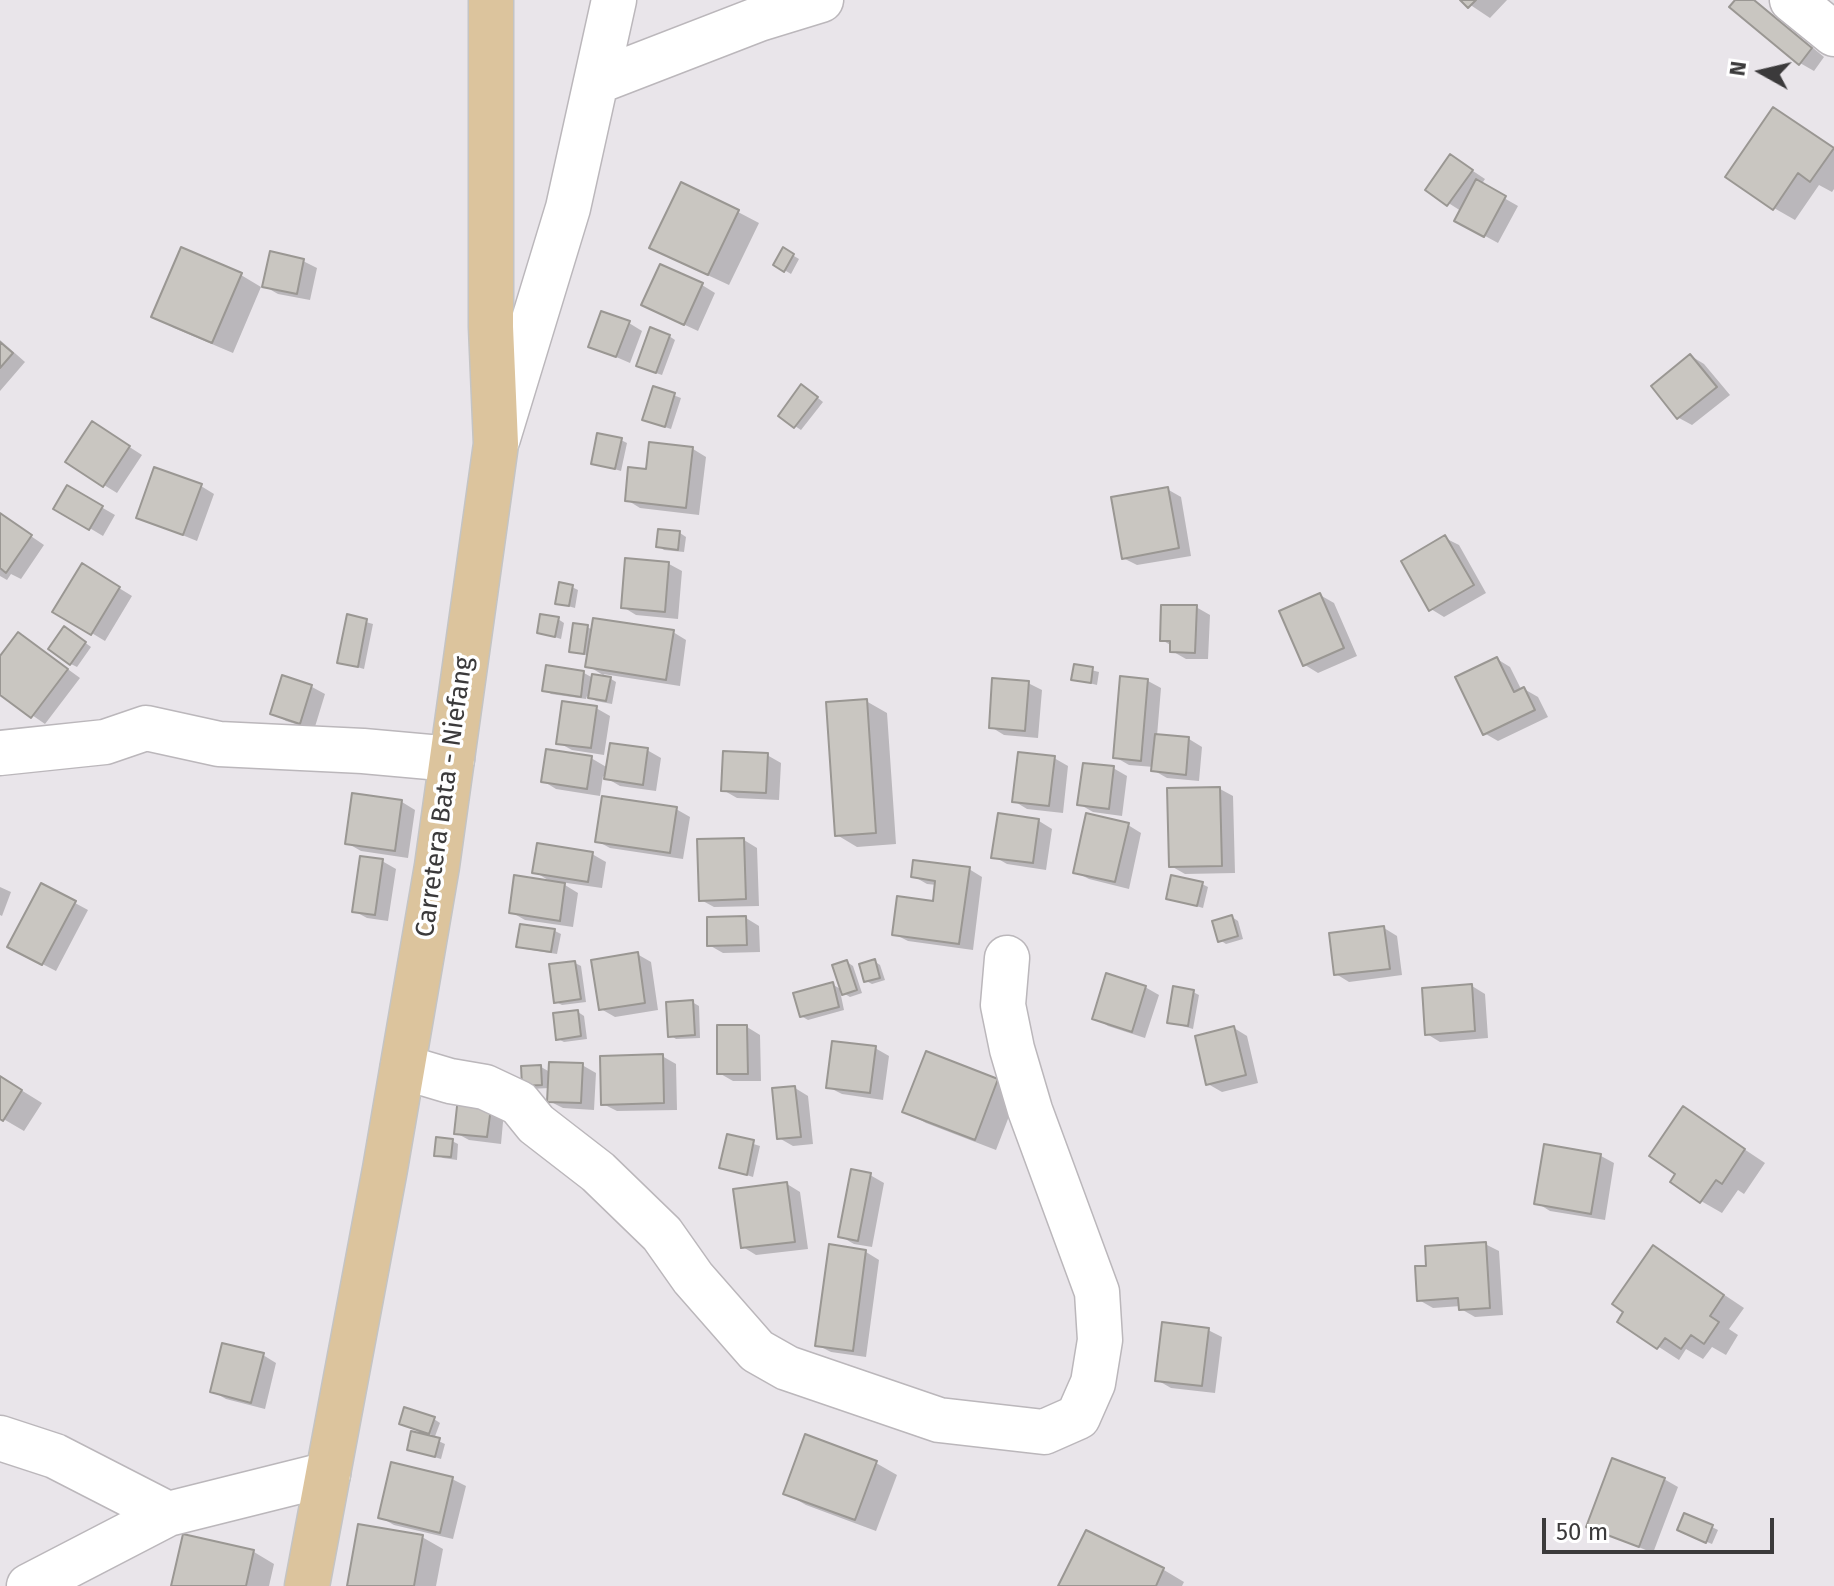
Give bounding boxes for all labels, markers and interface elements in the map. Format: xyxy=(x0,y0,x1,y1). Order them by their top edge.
north arrow xyxy=(1722,32,1802,112)
text: N xyxy=(1723,59,1752,78)
street label: Carretera Bata - Niefang xyxy=(410,655,480,939)
scale bar xyxy=(1546,1502,1778,1552)
text: 50 m xyxy=(1556,1518,1608,1546)

